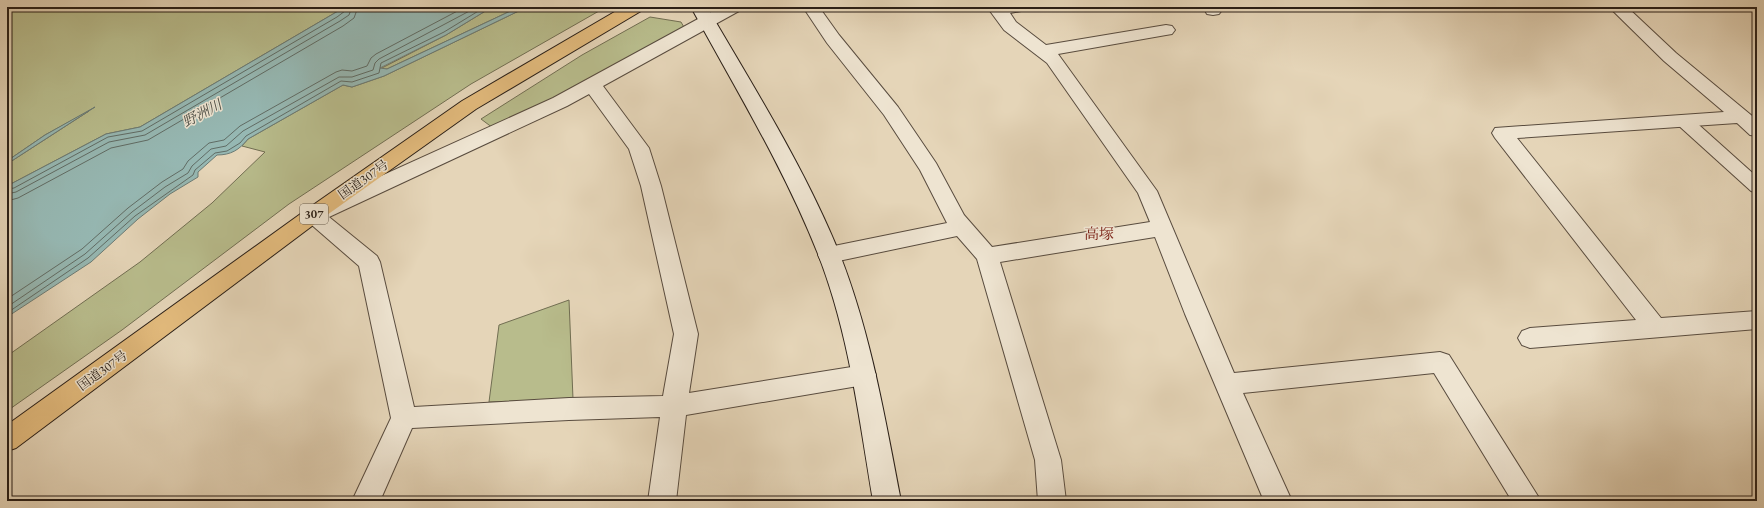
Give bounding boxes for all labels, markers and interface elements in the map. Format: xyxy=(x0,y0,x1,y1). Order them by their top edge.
water label: 野洲川 xyxy=(179,94,227,131)
street label: 国道307号 xyxy=(335,156,392,203)
road number: 307 xyxy=(300,204,328,224)
district label: 高塚 xyxy=(1084,224,1114,243)
street label: 国道307号 xyxy=(74,347,131,394)

